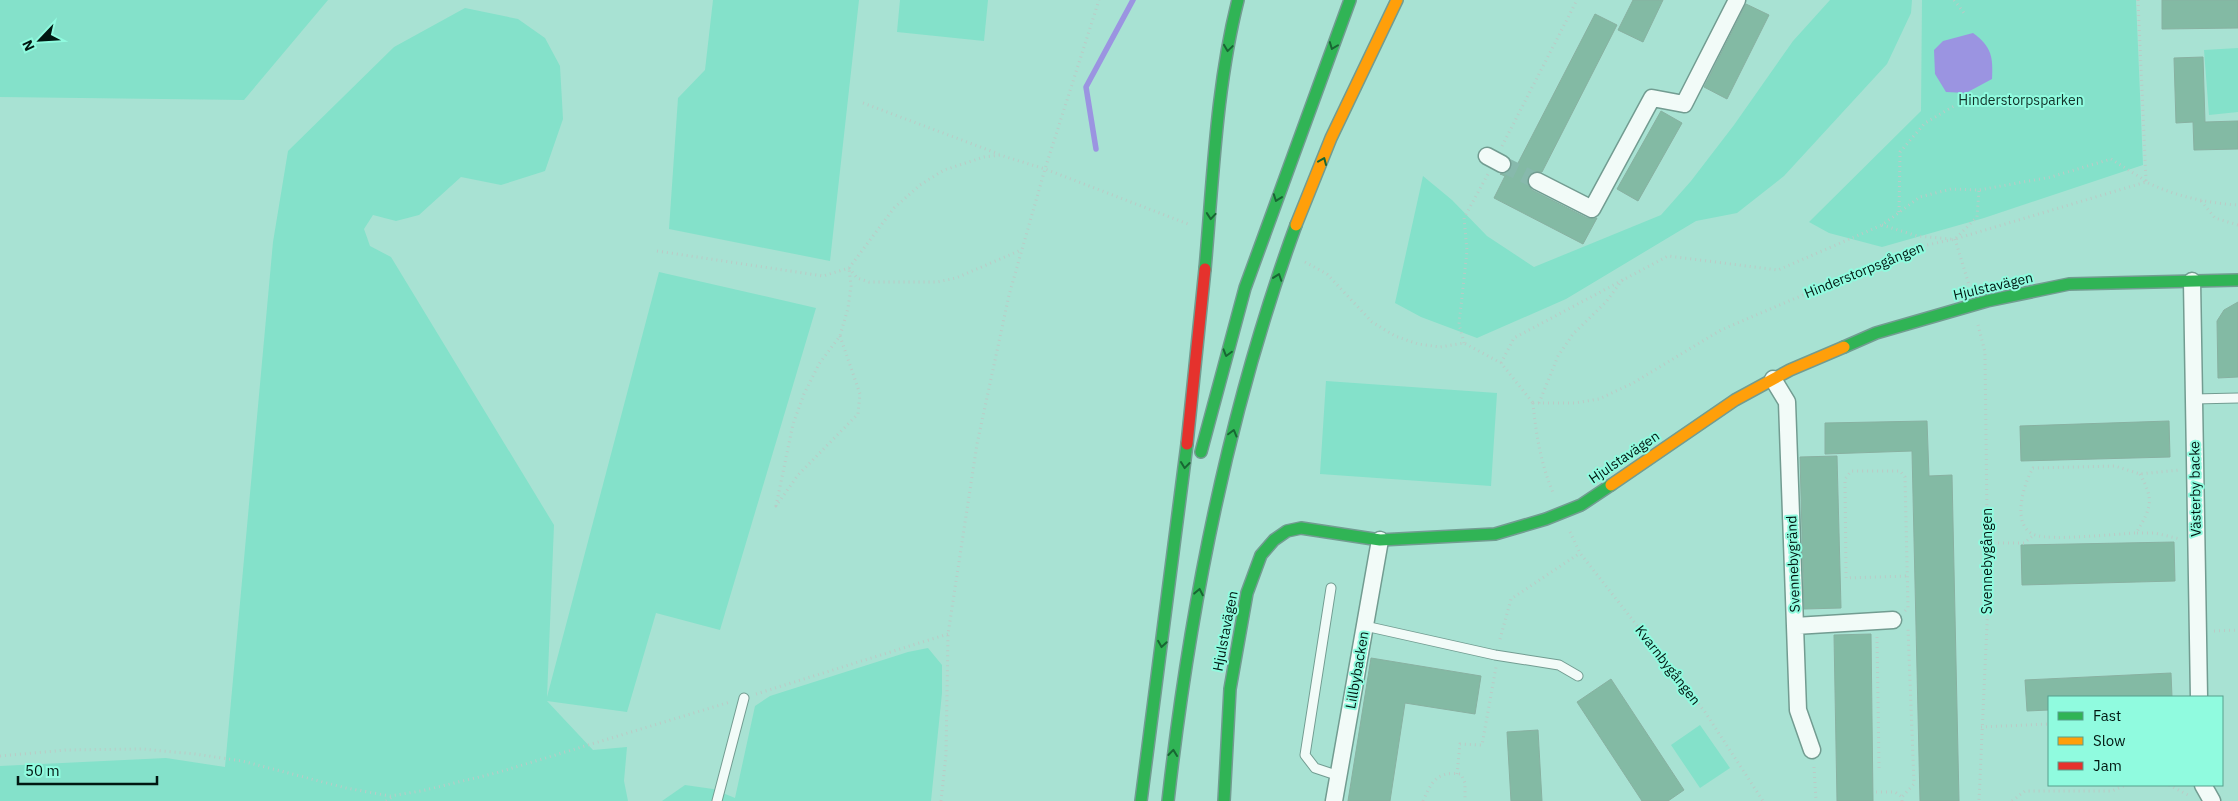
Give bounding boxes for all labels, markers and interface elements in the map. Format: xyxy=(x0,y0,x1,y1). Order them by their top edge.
north arrow xyxy=(15,15,65,65)
text: N xyxy=(18,37,39,54)
one-way arrow xyxy=(1328,41,1338,49)
one-way arrow xyxy=(1223,44,1234,52)
park label: Hinderstorpsparken xyxy=(1958,91,2084,109)
one-way arrow xyxy=(1317,157,1328,166)
one-way arrow xyxy=(1273,193,1283,202)
one-way arrow xyxy=(1205,213,1216,221)
street label: Hinderstorpsgången xyxy=(1802,238,1926,302)
street label: Hjulstavägen xyxy=(1951,268,2035,304)
one-way arrow xyxy=(1273,274,1283,282)
one-way arrow xyxy=(1222,348,1232,356)
street label: Hjulstavägen xyxy=(1585,427,1663,487)
one-way arrow xyxy=(1228,430,1238,438)
street label: Västerby backe xyxy=(2185,441,2205,537)
one-way arrow xyxy=(1180,461,1191,469)
street label: Svennebygången xyxy=(1978,508,1996,614)
street label: Svennebygränd xyxy=(1782,515,1804,613)
one-way arrow xyxy=(1193,588,1203,597)
street label: Hjulstavägen xyxy=(1208,589,1242,673)
street label: Kvarnbygången xyxy=(1631,621,1705,709)
street label: Lillbybacken xyxy=(1341,630,1373,710)
one-way arrow xyxy=(1157,639,1167,648)
legend xyxy=(2048,696,2223,786)
text: Fast xyxy=(2093,706,2121,725)
text: Slow xyxy=(2093,731,2126,750)
one-way arrow xyxy=(1167,748,1178,756)
scale bar xyxy=(18,754,156,786)
text: Jam xyxy=(2093,756,2122,775)
text: 50 m xyxy=(25,761,60,780)

